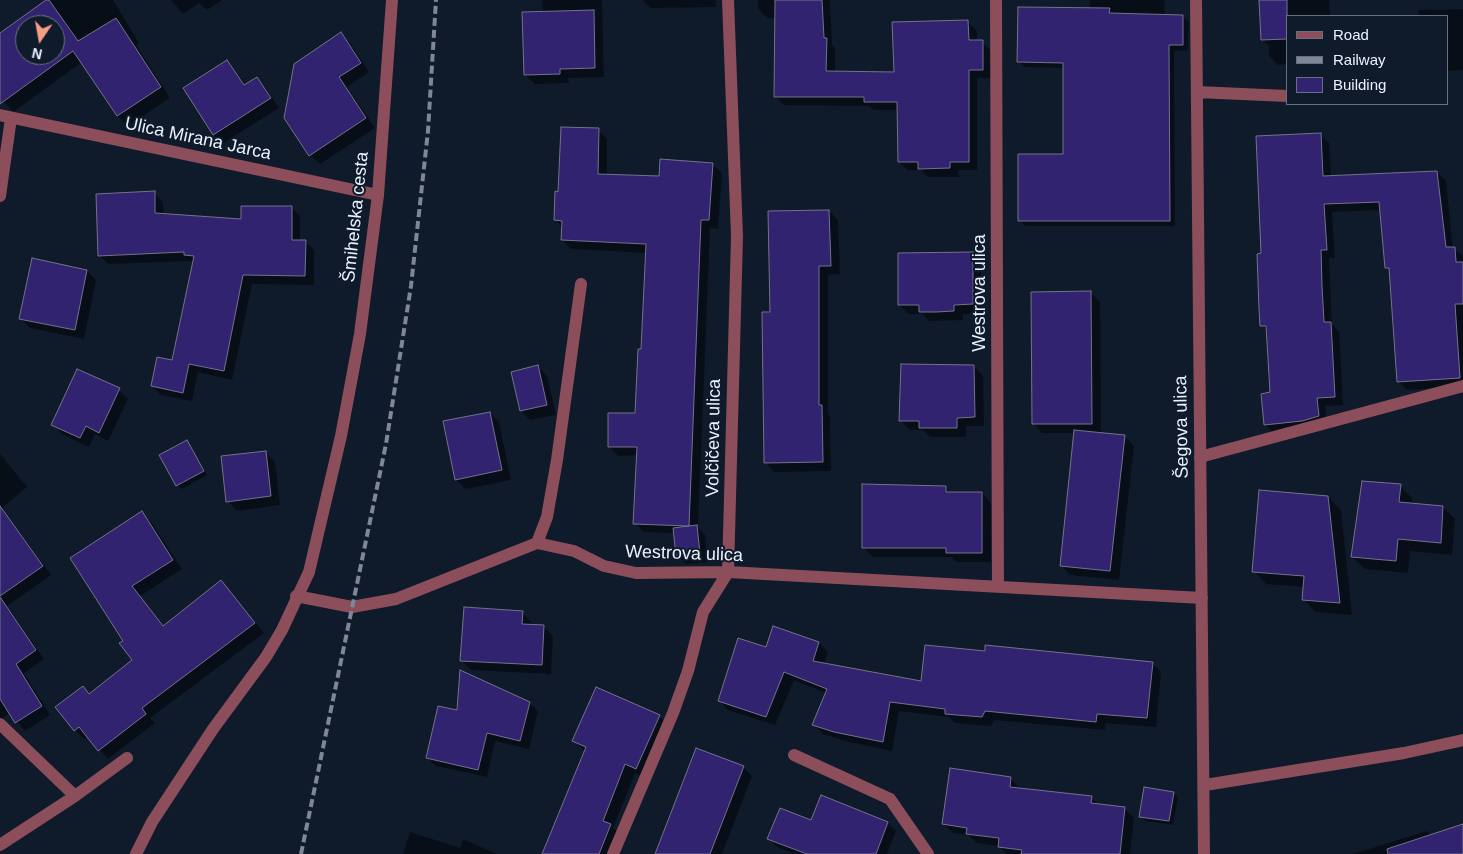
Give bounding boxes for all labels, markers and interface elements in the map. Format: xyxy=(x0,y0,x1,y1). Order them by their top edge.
north arrow xyxy=(15,15,65,65)
legend xyxy=(1286,15,1448,105)
text: Road xyxy=(1333,26,1369,43)
text: N xyxy=(30,45,44,63)
text: Railway xyxy=(1333,51,1386,68)
text: Building xyxy=(1333,76,1386,93)
street label: Ulica Mirana Jarca xyxy=(123,113,273,165)
street label: Šmihelska cesta xyxy=(338,151,374,283)
street label: Westrova ulica xyxy=(969,234,991,352)
street label: Šegova ulica xyxy=(1170,375,1194,479)
street label: Volčičeva ulica xyxy=(702,379,726,497)
street label: Westrova ulica xyxy=(625,541,743,567)

